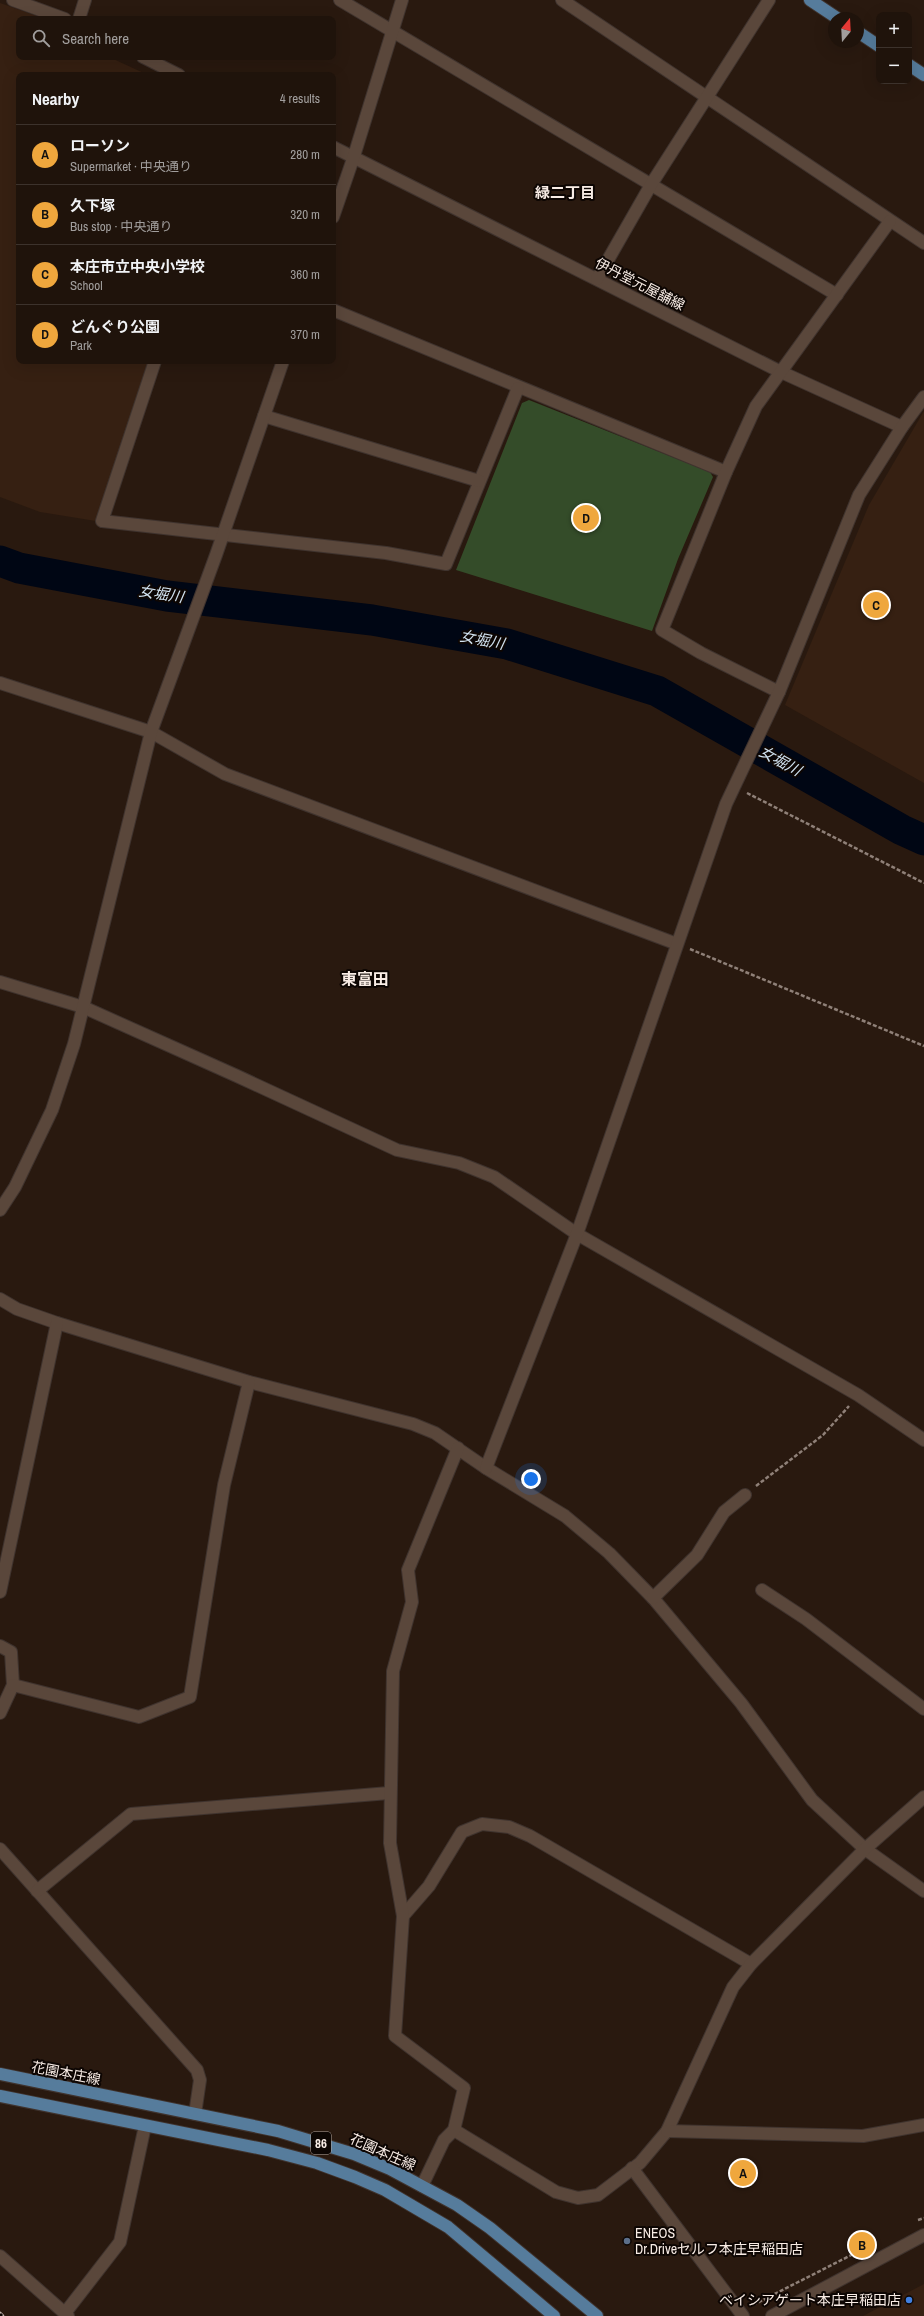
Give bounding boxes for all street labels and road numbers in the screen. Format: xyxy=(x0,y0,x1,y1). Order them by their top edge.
street label: 伊丹堂元屋舗線 xyxy=(592,254,688,314)
street label: 花園本庄線 xyxy=(30,2057,102,2089)
street label: 花園本庄線 xyxy=(347,2130,419,2174)
road number: 86 xyxy=(311,2132,331,2154)

